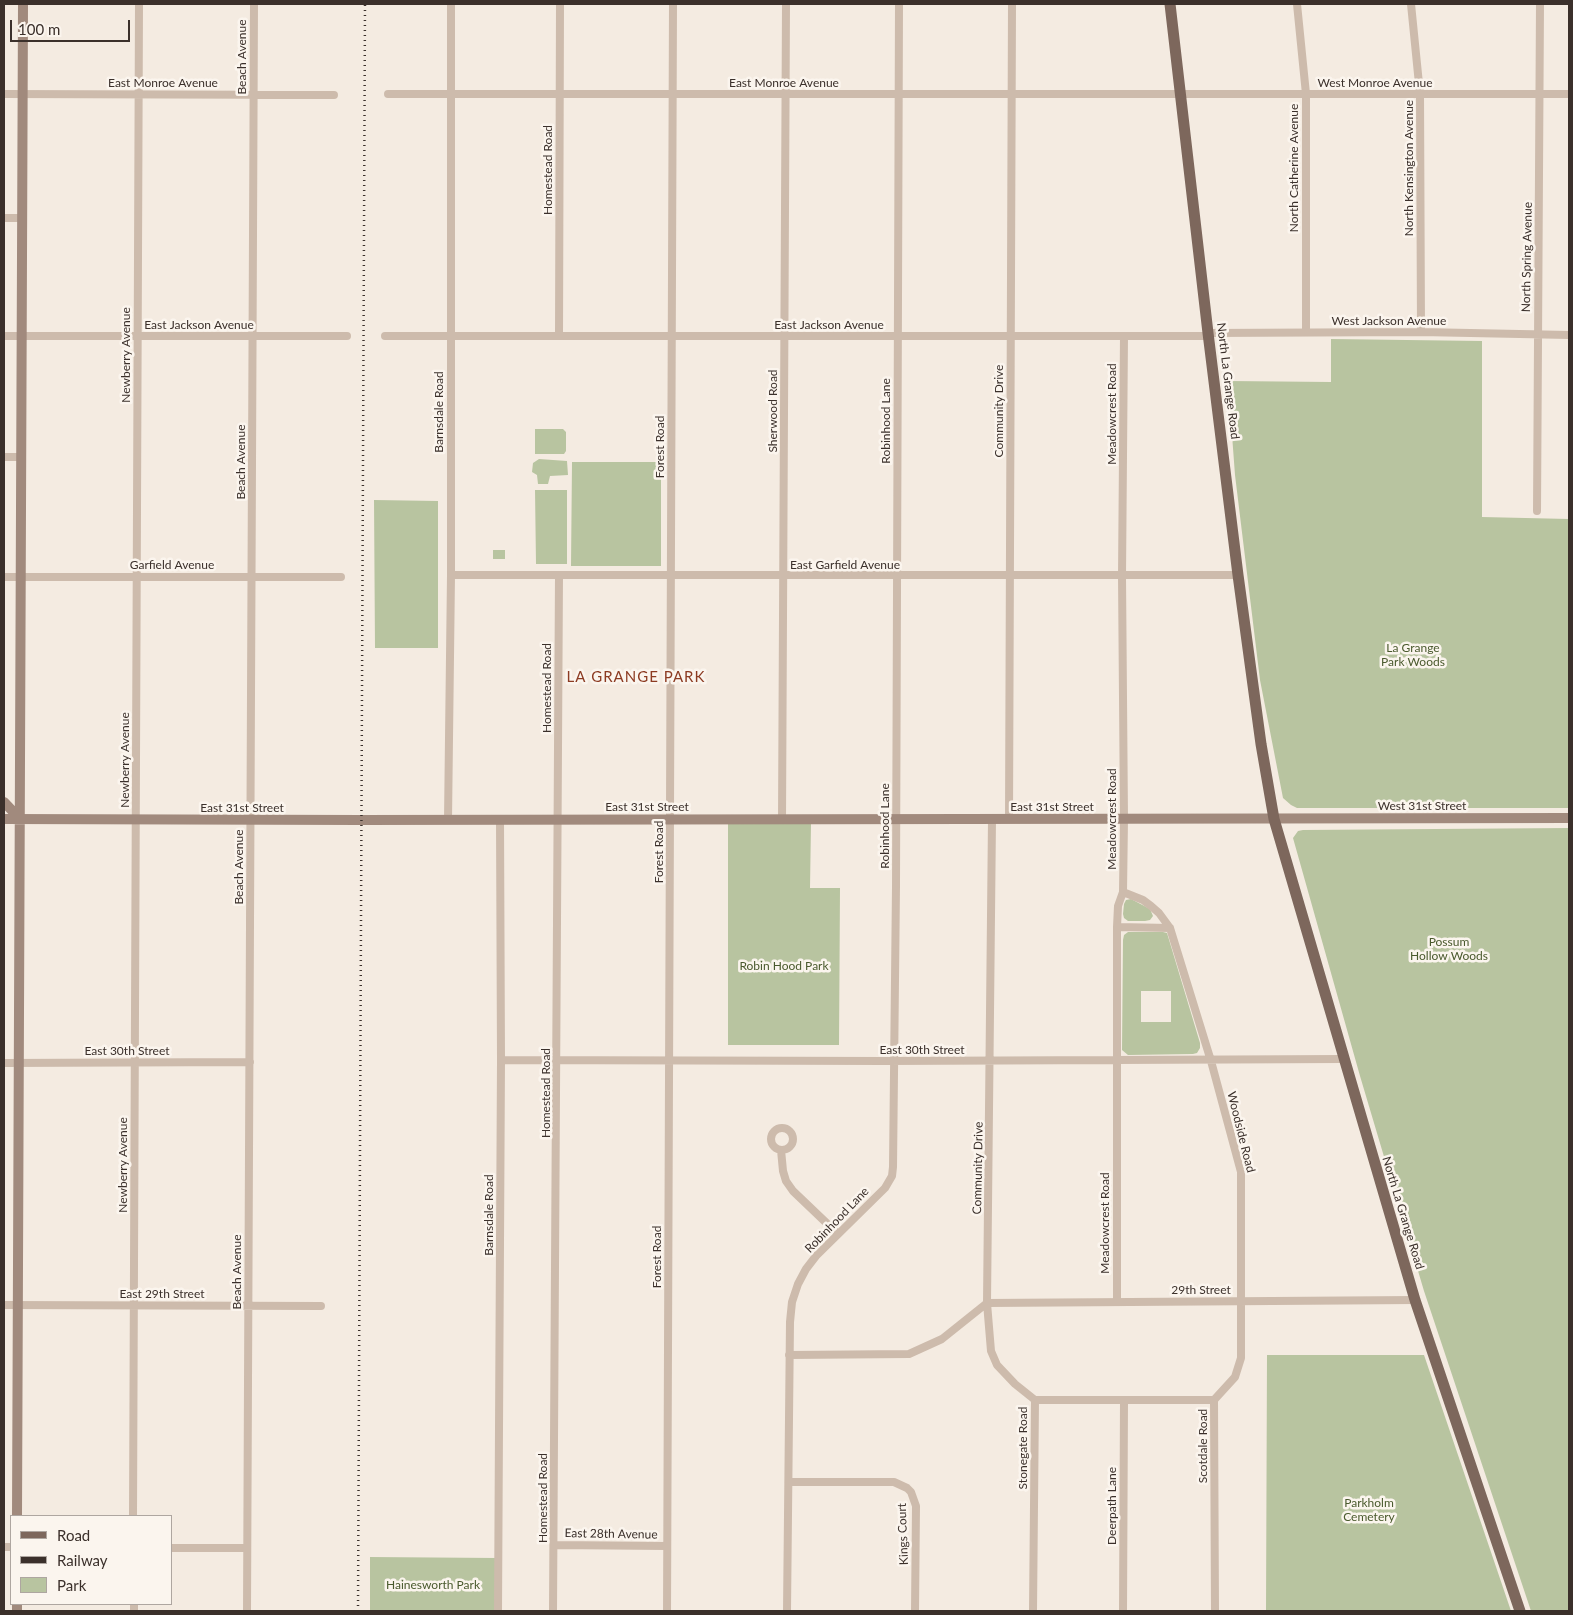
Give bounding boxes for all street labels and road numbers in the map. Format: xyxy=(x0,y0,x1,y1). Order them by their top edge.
street label: Beach Avenue xyxy=(235,19,249,95)
street label: East Monroe Avenue xyxy=(108,76,218,90)
street label: East Monroe Avenue xyxy=(729,76,839,90)
street label: West Monroe Avenue xyxy=(1317,76,1433,90)
street label: North Kensington Avenue xyxy=(1402,100,1416,236)
street label: North Catherine Avenue xyxy=(1287,104,1301,232)
street label: Homestead Road xyxy=(541,125,555,215)
street label: North Spring Avenue xyxy=(1519,202,1535,312)
street label: Newberry Avenue xyxy=(119,307,133,403)
street label: West Jackson Avenue xyxy=(1332,314,1446,328)
street label: East Jackson Avenue xyxy=(144,318,254,332)
street label: East Jackson Avenue xyxy=(774,318,884,332)
street label: North La Grange Road xyxy=(1214,322,1242,440)
street label: Meadowcrest Road xyxy=(1105,363,1119,465)
street label: Community Drive xyxy=(992,365,1006,457)
street label: Sherwood Road xyxy=(766,369,780,453)
street label: Barnsdale Road xyxy=(432,371,446,453)
street label: Robinhood Lane xyxy=(879,378,893,464)
street label: Forest Road xyxy=(653,416,667,478)
street label: Beach Avenue xyxy=(234,424,248,500)
street label: Garfield Avenue xyxy=(130,558,214,572)
street label: East Garfield Avenue xyxy=(790,558,900,572)
street label: Homestead Road xyxy=(540,643,554,733)
street label: Newberry Avenue xyxy=(118,712,132,808)
street label: Meadowcrest Road xyxy=(1105,768,1119,870)
street label: Robinhood Lane xyxy=(878,783,892,869)
street label: West 31st Street xyxy=(1378,799,1466,813)
street label: East 31st Street xyxy=(605,800,689,814)
street label: East 31st Street xyxy=(1010,800,1094,814)
street label: East 31st Street xyxy=(200,801,284,815)
street label: Forest Road xyxy=(652,821,666,883)
street label: Beach Avenue xyxy=(232,829,246,905)
street label: East 30th Street xyxy=(880,1043,964,1057)
street label: East 30th Street xyxy=(85,1044,169,1058)
street label: Homestead Road xyxy=(539,1048,553,1138)
street label: Woodside Road xyxy=(1224,1090,1258,1174)
street label: Newberry Avenue xyxy=(116,1117,130,1213)
street label: Community Drive xyxy=(970,1121,986,1215)
street label: North La Grange Road xyxy=(1379,1155,1427,1271)
street label: Meadowcrest Road xyxy=(1098,1172,1112,1274)
street label: Barnsdale Road xyxy=(482,1174,496,1256)
street label: Robinhood Lane xyxy=(802,1184,872,1256)
street label: Forest Road xyxy=(650,1226,664,1288)
street label: Beach Avenue xyxy=(230,1234,244,1310)
street label: 29th Street xyxy=(1171,1283,1231,1297)
street label: East 29th Street xyxy=(120,1287,204,1301)
street label: Stonegate Road xyxy=(1016,1407,1030,1489)
street label: Scotdale Road xyxy=(1196,1409,1210,1483)
street label: Homestead Road xyxy=(536,1453,550,1543)
street label: Deerpath Lane xyxy=(1105,1467,1119,1545)
street label: Kings Court xyxy=(895,1503,911,1565)
street label: East 28th Avenue xyxy=(564,1526,658,1542)

